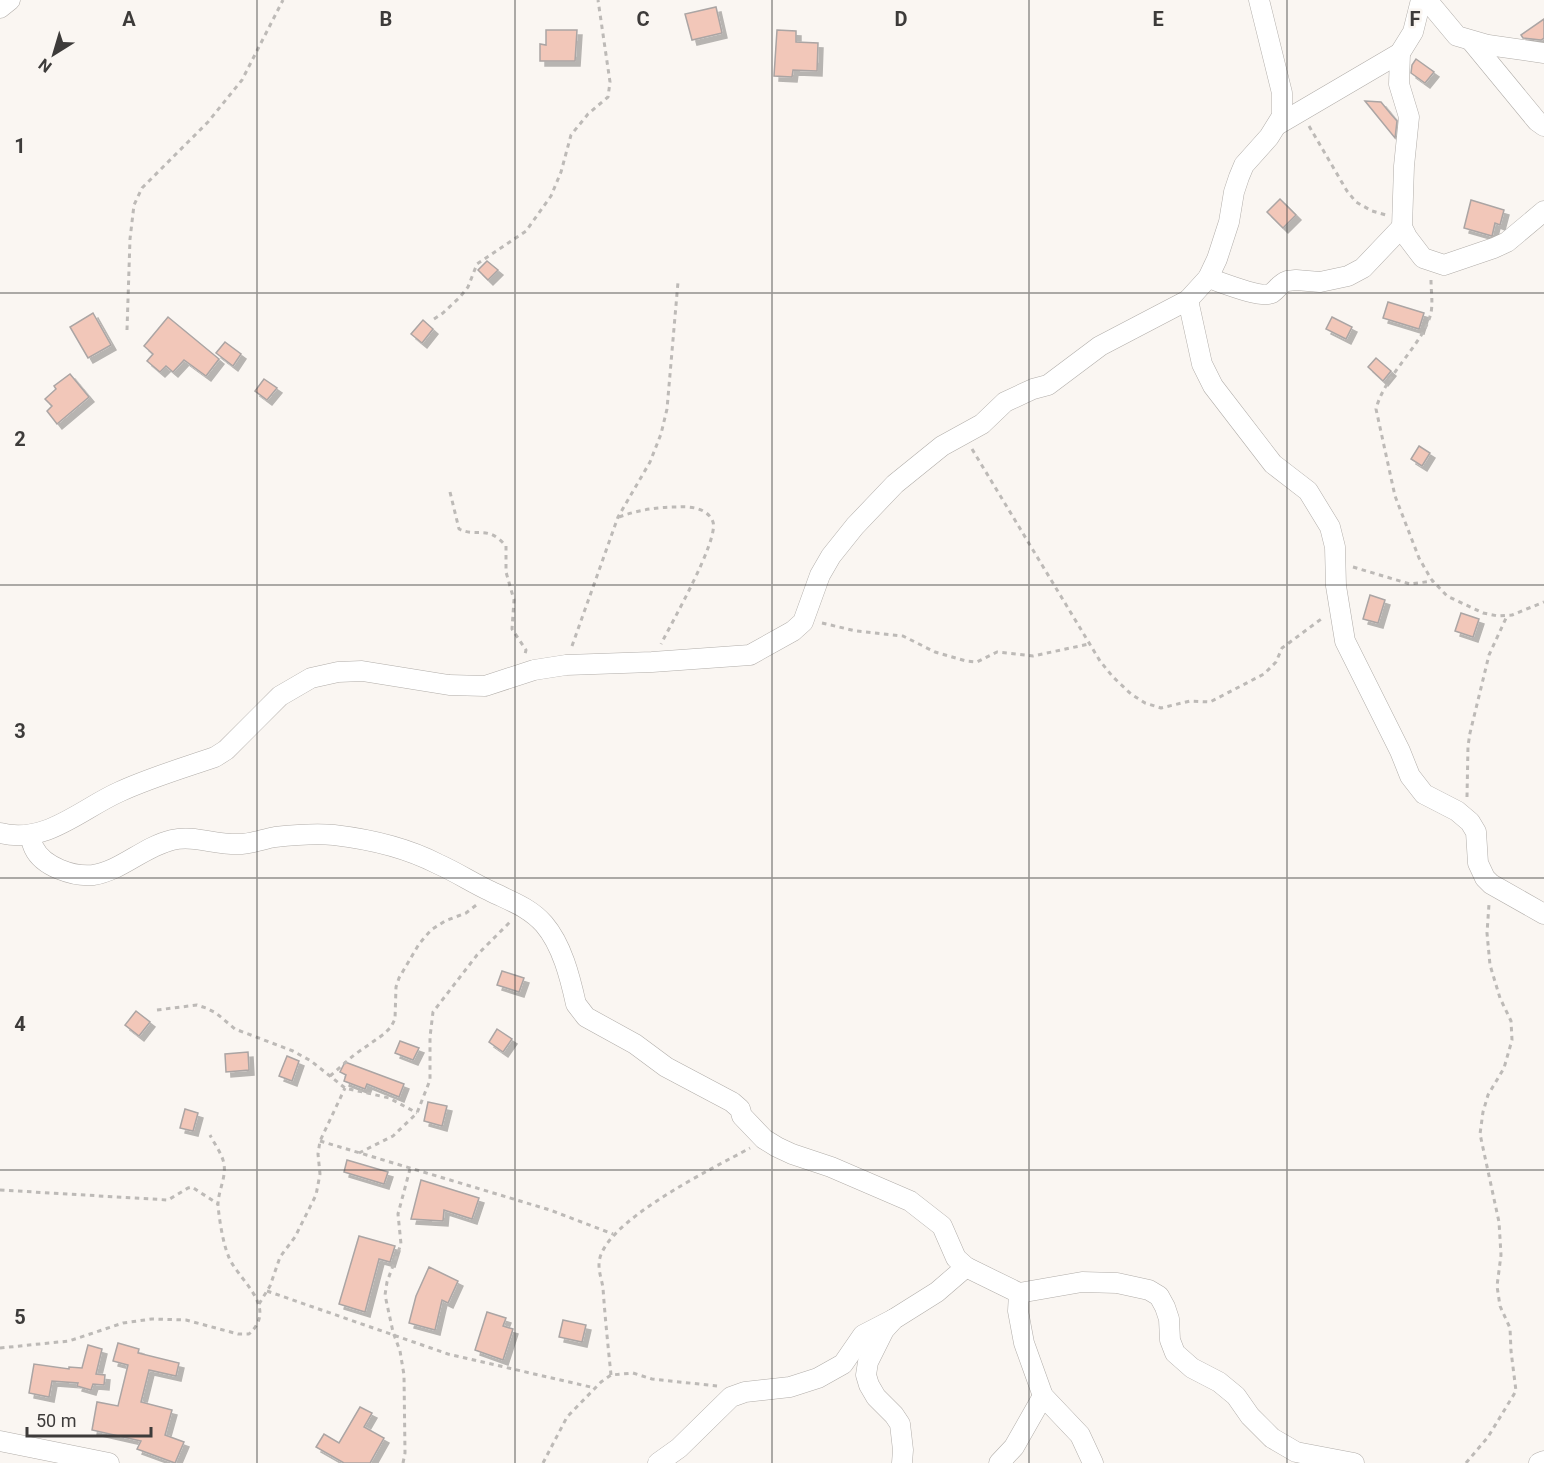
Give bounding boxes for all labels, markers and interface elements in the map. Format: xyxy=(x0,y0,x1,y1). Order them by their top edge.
text: A xyxy=(122,7,136,31)
text: B xyxy=(380,7,392,31)
text: C xyxy=(636,7,650,31)
text: D xyxy=(895,7,908,31)
text: E xyxy=(1152,7,1164,31)
text: F xyxy=(1410,7,1421,31)
north arrow xyxy=(24,24,84,84)
text: N xyxy=(35,55,56,77)
text: 1 xyxy=(14,134,26,158)
text: 2 xyxy=(14,427,26,451)
text: 3 xyxy=(14,719,26,743)
text: 4 xyxy=(14,1012,26,1036)
text: 5 xyxy=(14,1305,26,1329)
scale bar xyxy=(27,1400,152,1438)
text: 50 m xyxy=(36,1410,76,1431)

